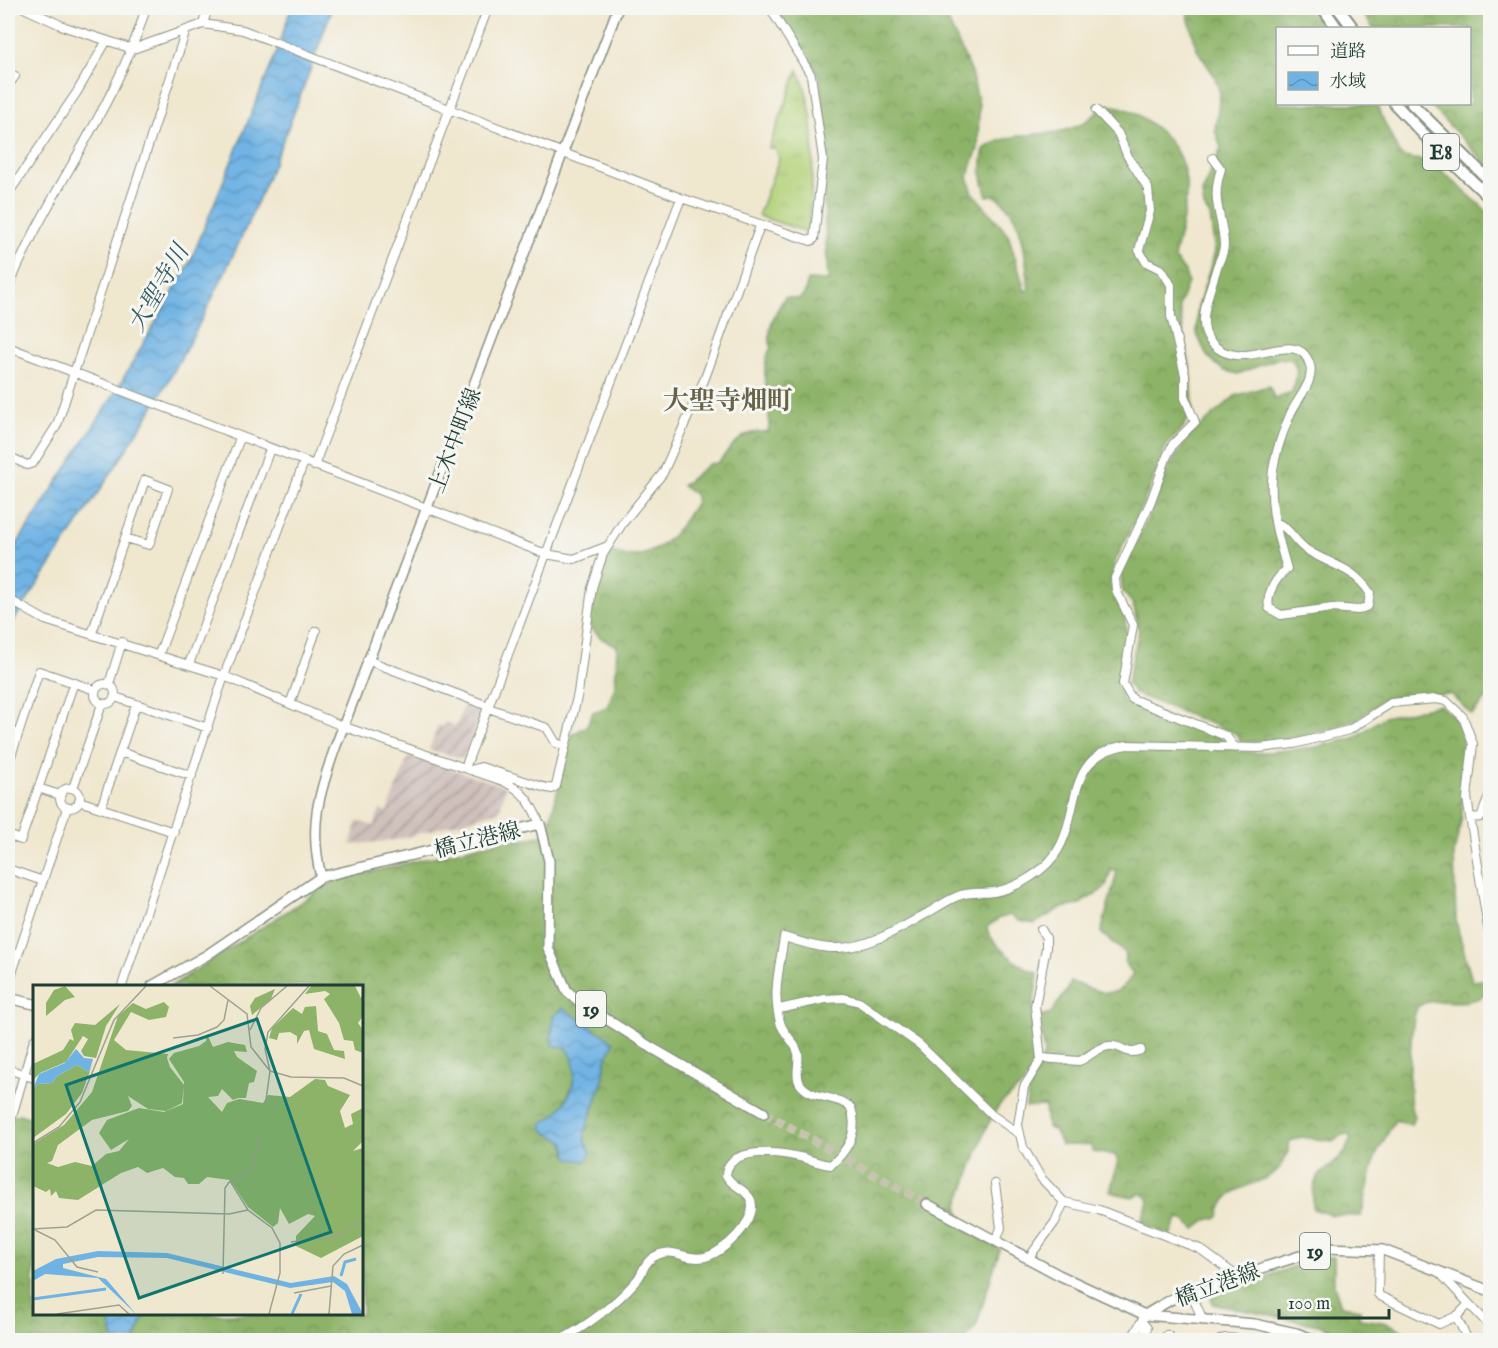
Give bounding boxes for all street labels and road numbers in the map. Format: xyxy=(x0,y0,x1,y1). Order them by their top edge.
road number: E8 xyxy=(1423,134,1459,170)
street label: 上木中町線 xyxy=(423,384,489,497)
street label: 橋立港線 xyxy=(431,817,524,865)
road number: 19 xyxy=(576,991,606,1027)
road number: 19 xyxy=(1300,1233,1330,1269)
street label: 橋立港線 xyxy=(1172,1258,1264,1314)

